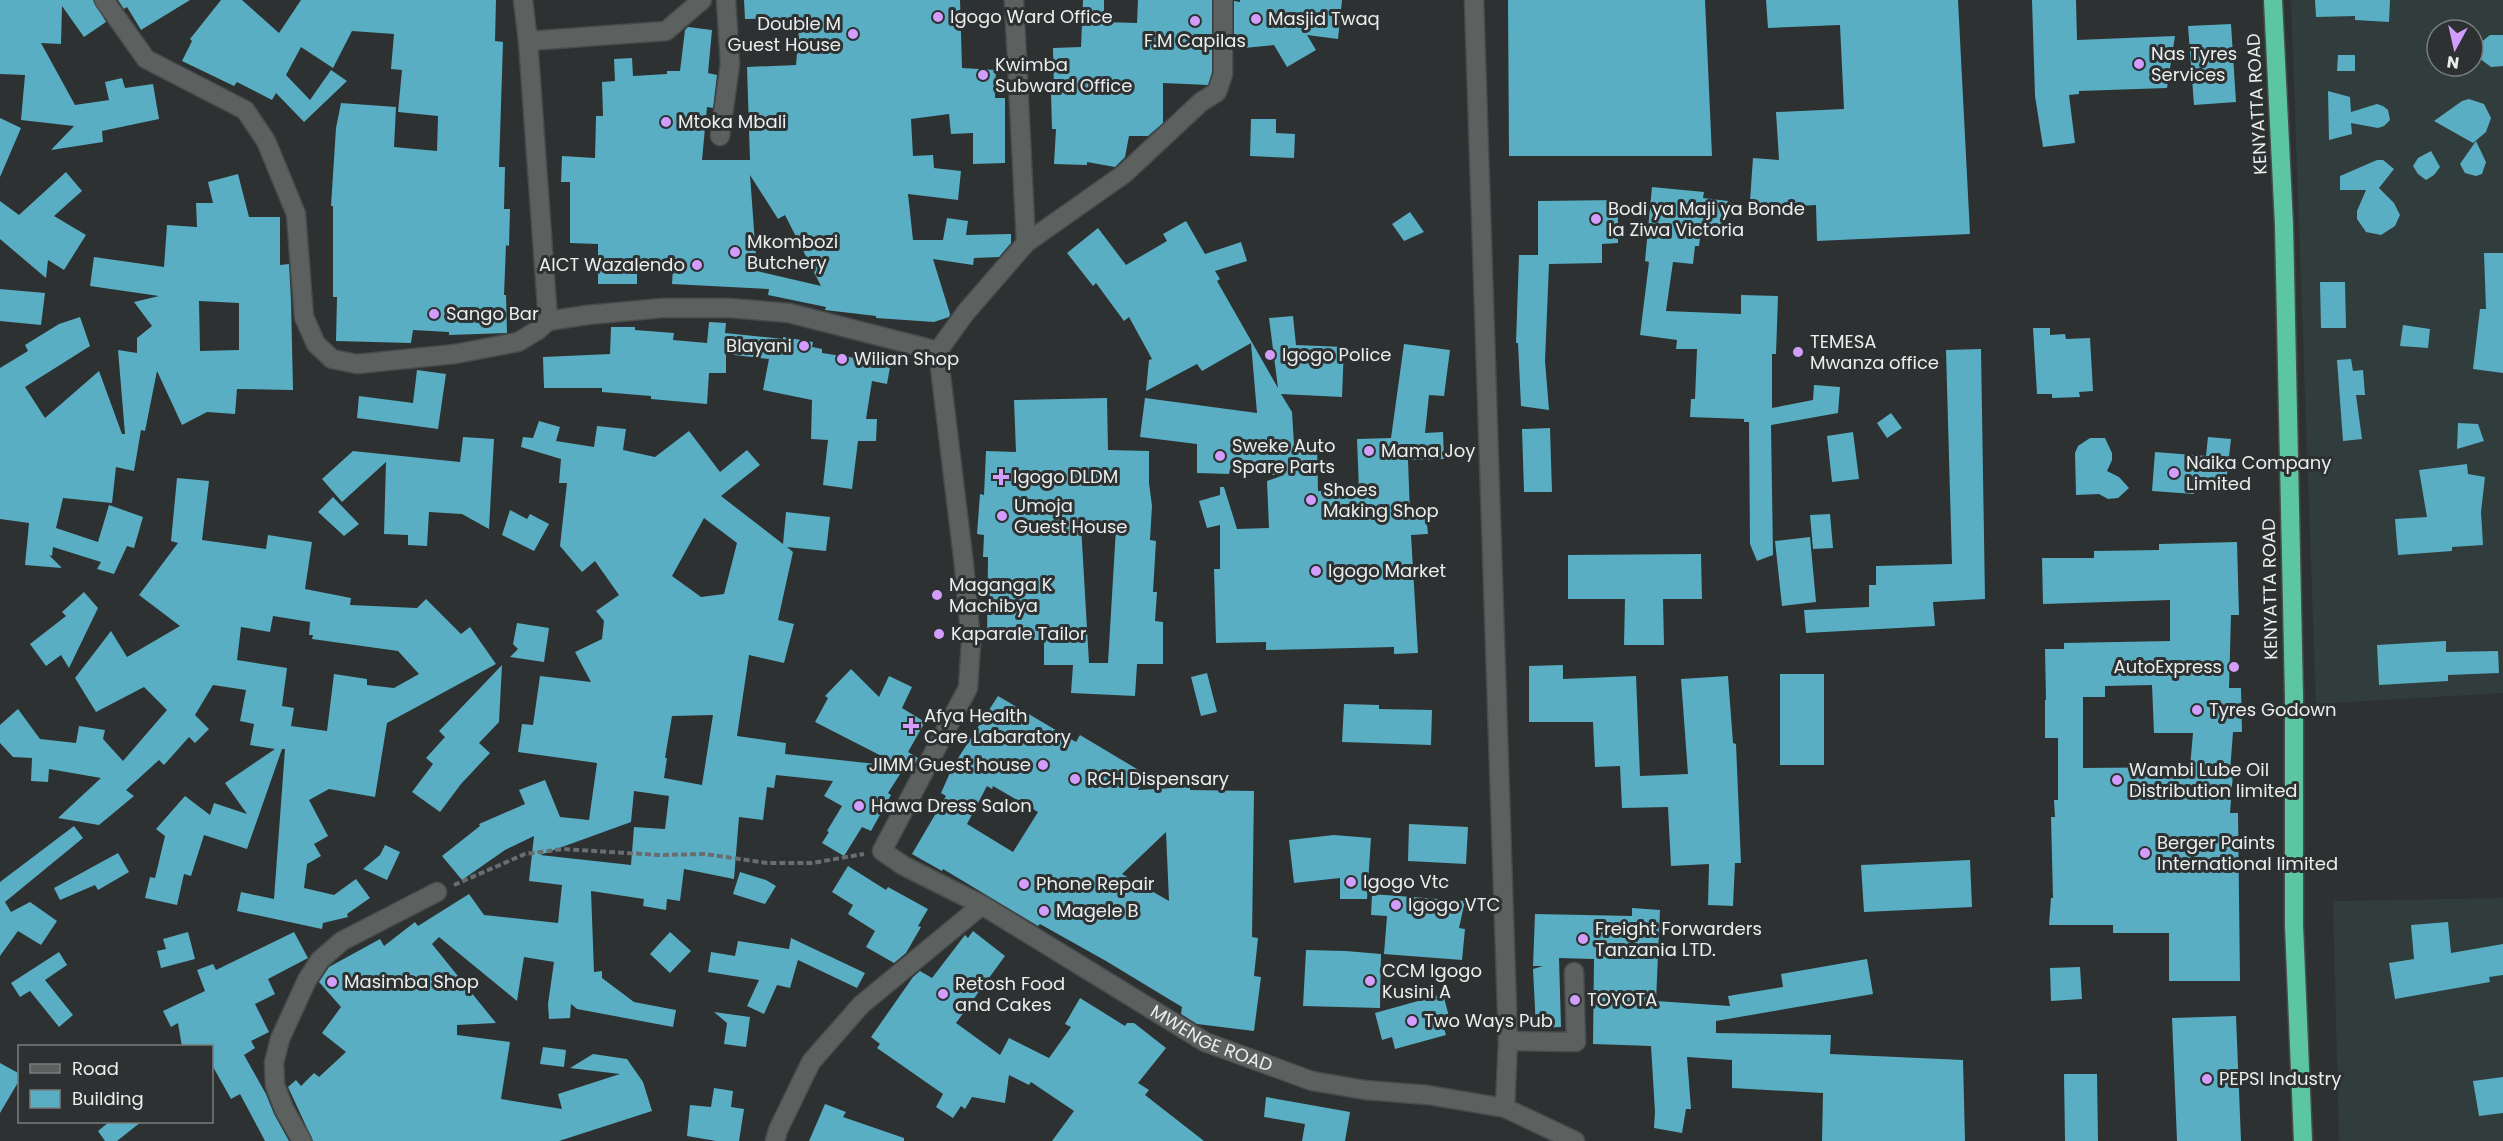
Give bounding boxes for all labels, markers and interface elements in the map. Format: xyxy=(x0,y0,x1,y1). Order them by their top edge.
place label: Igogo Ward Office xyxy=(950,4,1113,29)
place label: Masjid Twaq xyxy=(1268,6,1380,31)
marker: Igogo Ward Office xyxy=(931,10,945,24)
place label: Double M Guest House xyxy=(728,11,841,57)
marker: Masjid Twaq xyxy=(1249,12,1263,26)
marker: F.M Capilas xyxy=(1188,14,1202,28)
north arrow xyxy=(2425,18,2485,78)
marker: Double M Guest House xyxy=(846,27,860,41)
place label: F.M Capilas xyxy=(1144,28,1246,53)
street label: KENYATTA ROAD xyxy=(2240,33,2273,175)
place label: Nas Tyres Services xyxy=(2151,41,2237,87)
text: N xyxy=(2445,50,2461,75)
place label: Kwimba Subward Office xyxy=(995,52,1132,98)
marker: Nas Tyres Services xyxy=(2132,57,2146,71)
marker: Kwimba Subward Office xyxy=(976,68,990,82)
place label: Mtoka Mbali xyxy=(678,109,787,134)
marker: Mtoka Mbali xyxy=(659,115,673,129)
place label: Bodi ya Maji ya Bonde la Ziwa Victoria xyxy=(1608,196,1805,242)
marker: Bodi ya Maji ya Bonde la Ziwa Victoria xyxy=(1589,212,1603,226)
place label: Mkombozi Butchery xyxy=(747,229,838,275)
marker: Mkombozi Butchery xyxy=(728,245,742,259)
place label: AICT Wazalendo xyxy=(539,252,685,277)
marker: AICT Wazalendo xyxy=(690,258,704,272)
place label: Sango Bar xyxy=(446,301,539,326)
marker: Sango Bar xyxy=(427,307,441,321)
place label: TEMESA Mwanza office xyxy=(1810,329,1939,375)
place label: Blayani xyxy=(726,333,792,358)
marker: Blayani xyxy=(797,339,811,353)
place label: Igogo Police xyxy=(1282,342,1392,367)
marker: TEMESA Mwanza office xyxy=(1791,345,1805,359)
place label: Wilian Shop xyxy=(854,346,959,371)
marker: Igogo Police xyxy=(1263,348,1277,362)
marker: Wilian Shop xyxy=(835,352,849,366)
place label: Sweke Auto Spare Parts xyxy=(1232,433,1335,479)
place label: Mama Joy xyxy=(1381,438,1475,463)
marker: Mama Joy xyxy=(1362,444,1376,458)
marker: Sweke Auto Spare Parts xyxy=(1213,449,1227,463)
place label: Naika Company Limited xyxy=(2186,450,2331,496)
place label: Igogo DLDM xyxy=(1013,464,1118,489)
marker: Naika Company Limited xyxy=(2167,466,2181,480)
marker: Igogo DLDM xyxy=(994,470,1008,484)
place label: Shoes Making Shop xyxy=(1323,477,1439,523)
place label: Umoja Guest House xyxy=(1014,493,1128,539)
marker: Shoes Making Shop xyxy=(1304,493,1318,507)
marker: Umoja Guest House xyxy=(995,509,1009,523)
street label: KENYATTA ROAD xyxy=(2256,518,2283,660)
place label: Igogo Market xyxy=(1328,558,1446,583)
marker: Igogo Market xyxy=(1309,564,1323,578)
place label: Maganga K Machibya xyxy=(949,572,1053,618)
marker: Maganga K Machibya xyxy=(930,588,944,602)
place label: Kaparale Tailor xyxy=(951,621,1087,646)
marker: Kaparale Tailor xyxy=(932,627,946,641)
place label: AutoExpress xyxy=(2114,654,2222,679)
marker: AutoExpress xyxy=(2227,660,2241,674)
place label: Tyres Godown xyxy=(2209,697,2336,722)
place label: Afya Health Care Labaratory xyxy=(924,703,1071,749)
marker: Tyres Godown xyxy=(2190,703,2204,717)
marker: Afya Health Care Labaratory xyxy=(902,717,920,735)
place label: JIMM Guest house xyxy=(869,752,1031,777)
place label: Wambi Lube Oil Distribution limited xyxy=(2129,757,2297,803)
marker: JIMM Guest house xyxy=(1036,758,1050,772)
place label: RCH Dispensary xyxy=(1087,766,1229,791)
marker: RCH Dispensary xyxy=(1068,772,1082,786)
marker: Wambi Lube Oil Distribution limited xyxy=(2110,773,2124,787)
place label: Hawa Dress Salon xyxy=(871,793,1032,818)
marker: Hawa Dress Salon xyxy=(852,799,866,813)
place label: Berger Paints International limited xyxy=(2157,830,2338,876)
marker: Berger Paints International limited xyxy=(2138,846,2152,860)
place label: Igogo Vtc xyxy=(1363,869,1449,894)
place label: Phone Repair xyxy=(1036,871,1155,896)
marker: Igogo Vtc xyxy=(1344,875,1358,889)
marker: Phone Repair xyxy=(1017,877,1031,891)
place label: Igogo VTC xyxy=(1408,892,1500,917)
place label: Magele B xyxy=(1056,898,1138,923)
marker: Igogo VTC xyxy=(1389,898,1403,912)
marker: Magele B xyxy=(1037,904,1051,918)
place label: Freight Forwarders Tanzania LTD. xyxy=(1595,916,1762,962)
marker: Freight Forwarders Tanzania LTD. xyxy=(1576,932,1590,946)
place label: CCM Igogo Kusini A xyxy=(1382,958,1482,1004)
place label: Masimba Shop xyxy=(344,969,479,994)
place label: Retosh Food and Cakes xyxy=(955,971,1065,1017)
marker: CCM Igogo Kusini A xyxy=(1363,974,1377,988)
marker: Masimba Shop xyxy=(325,975,339,989)
marker: Retosh Food and Cakes xyxy=(936,987,950,1001)
place label: TOYOTA xyxy=(1587,987,1657,1012)
marker: TOYOTA xyxy=(1568,993,1582,1007)
street label: MWENGE ROAD xyxy=(1146,999,1276,1078)
place label: Two Ways Pub xyxy=(1424,1008,1553,1033)
marker: Two Ways Pub xyxy=(1405,1014,1419,1028)
legend xyxy=(18,1045,213,1123)
text: Road xyxy=(72,1056,119,1081)
place label: PEPSI Industry xyxy=(2219,1066,2341,1091)
marker: PEPSI Industry xyxy=(2200,1072,2214,1086)
text: Building xyxy=(72,1086,144,1111)

